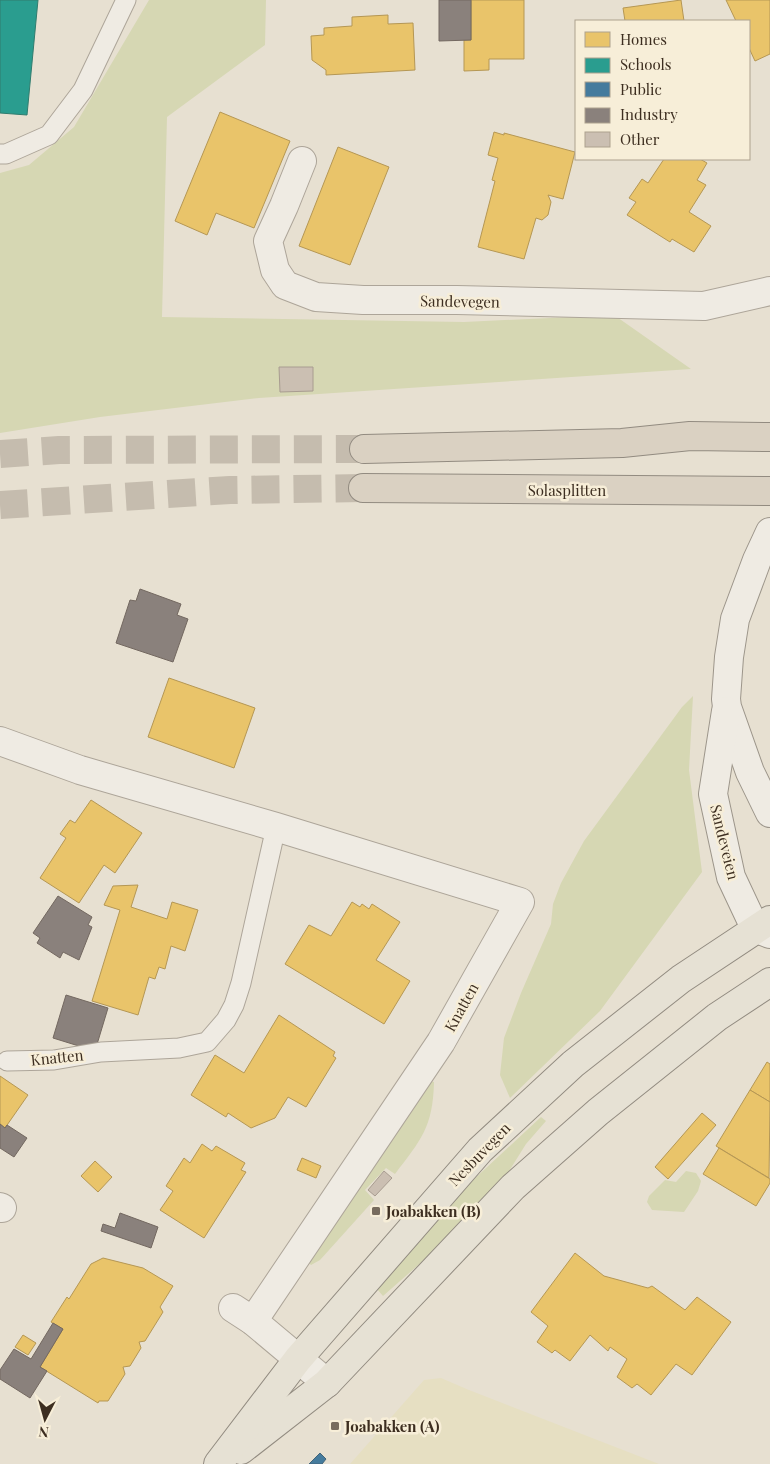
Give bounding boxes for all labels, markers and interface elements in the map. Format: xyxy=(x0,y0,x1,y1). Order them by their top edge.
legend xyxy=(575,20,750,160)
text: Homes xyxy=(620,29,667,49)
text: Schools xyxy=(620,54,672,74)
text: Public xyxy=(620,79,662,99)
text: Industry xyxy=(620,104,678,124)
text: Other xyxy=(620,129,660,149)
street label: Sandevegen xyxy=(420,290,500,312)
street label: Solasplitten xyxy=(528,480,606,500)
street label: Sandeveien xyxy=(706,802,744,882)
street label: Knatten xyxy=(439,979,483,1035)
street label: Knatten xyxy=(30,1044,84,1070)
street label: Nesbuvegen xyxy=(444,1118,514,1190)
place label: Joabakken (B) xyxy=(385,1201,481,1221)
marker: Joabakken (B) xyxy=(370,1205,382,1217)
north arrow xyxy=(20,1394,70,1444)
place label: Joabakken (A) xyxy=(344,1416,440,1436)
marker: Joabakken (A) xyxy=(329,1420,341,1432)
text: N xyxy=(38,1422,50,1442)

